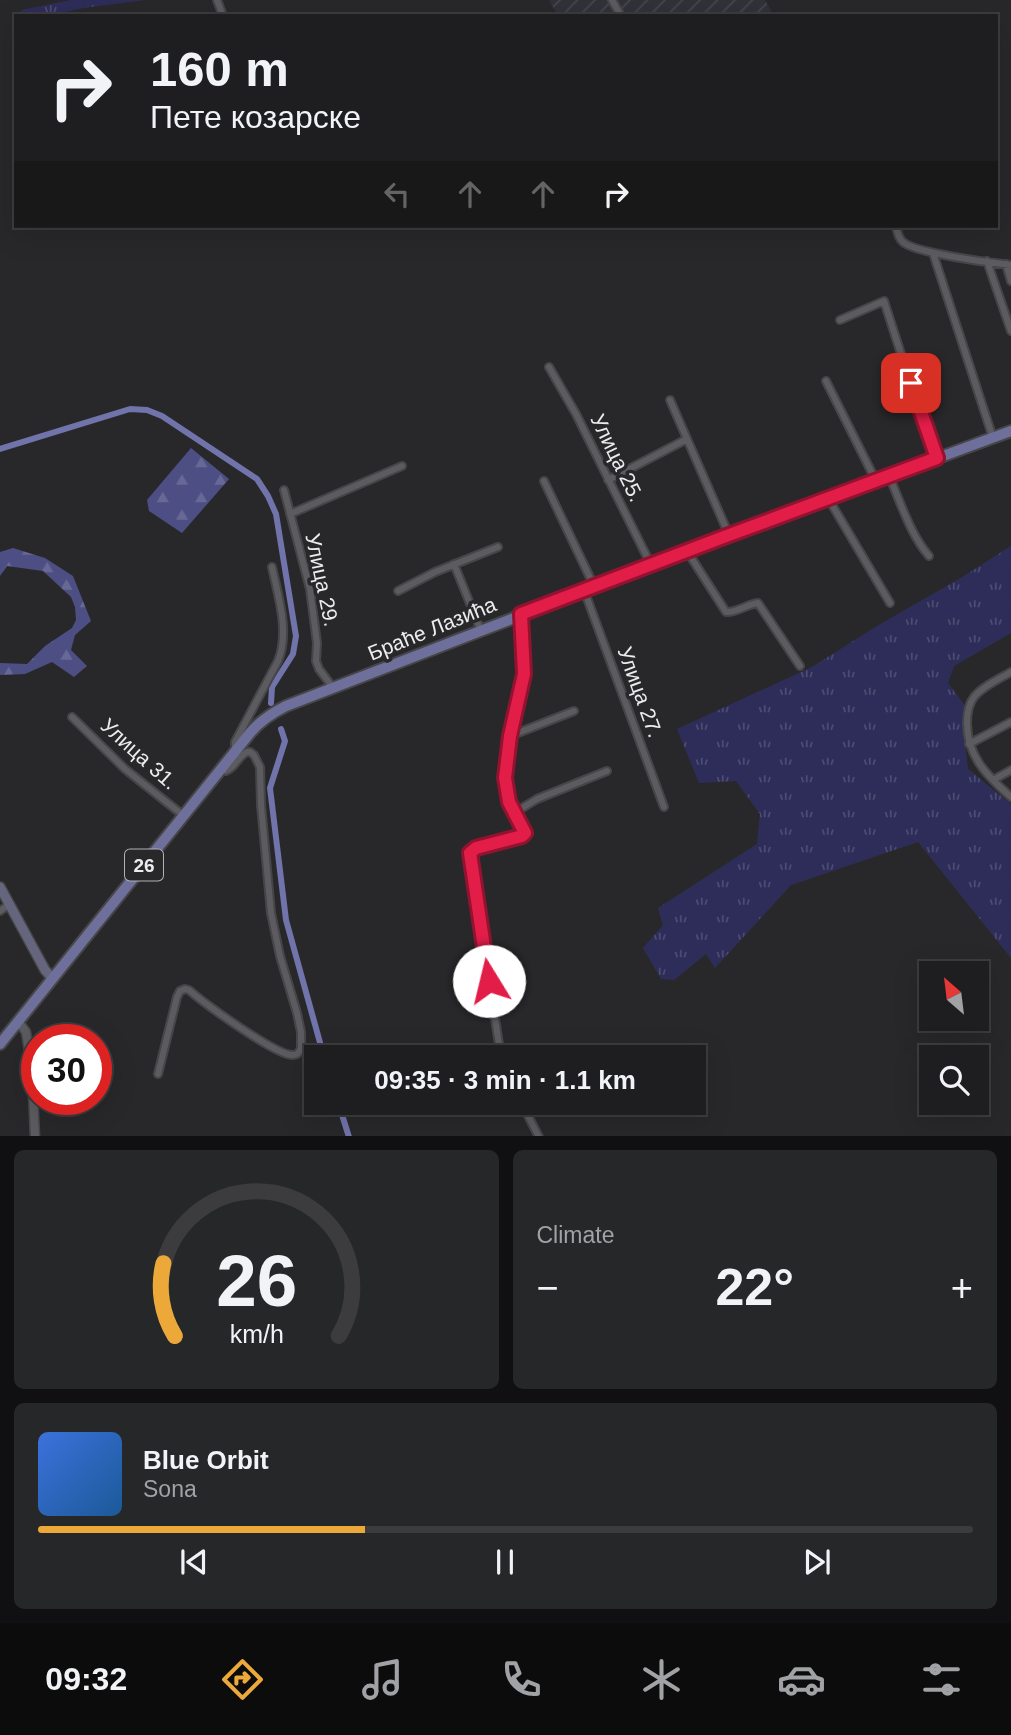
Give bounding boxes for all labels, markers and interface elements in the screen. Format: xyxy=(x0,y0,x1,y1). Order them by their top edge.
icon: right xyxy=(35,42,126,133)
text: 160 m xyxy=(150,42,289,96)
text: Пете козарске xyxy=(150,99,361,135)
icon: left xyxy=(378,175,416,213)
icon: ahead xyxy=(451,175,489,213)
icon: ahead xyxy=(524,175,562,213)
icon: right xyxy=(597,175,635,213)
pin xyxy=(881,353,941,413)
icon: arrive xyxy=(892,364,930,402)
street label: Улица 25. xyxy=(586,410,649,505)
street label: Улица 29. xyxy=(301,531,344,629)
street label: Браће Лазића xyxy=(364,592,500,665)
street label: Улица 27. xyxy=(613,643,667,740)
street label: Улица 31. xyxy=(96,713,182,794)
road number: 26 xyxy=(125,850,163,880)
position arrow xyxy=(452,944,526,1018)
north arrow xyxy=(919,961,989,1031)
map controls xyxy=(919,961,989,1115)
speed limit sign: 30 xyxy=(21,1024,112,1115)
button: search xyxy=(919,1045,989,1115)
text: 09:35 · 3 min · 1.1 km xyxy=(374,1065,636,1095)
text: Climate xyxy=(537,1222,614,1248)
text: 26 xyxy=(216,1240,297,1321)
text: 22° xyxy=(715,1258,794,1316)
text: − xyxy=(537,1267,559,1309)
text: + xyxy=(951,1267,973,1309)
text: km/h xyxy=(229,1319,283,1347)
text: Blue Orbit xyxy=(143,1445,269,1475)
text: Sona xyxy=(143,1476,197,1502)
icon: previous xyxy=(175,1543,213,1581)
icon: pause xyxy=(486,1543,524,1581)
icon: next xyxy=(798,1543,836,1581)
icon: directions xyxy=(218,1655,267,1704)
icon: music xyxy=(358,1655,407,1704)
icon: phone xyxy=(497,1655,546,1704)
icon: climate xyxy=(637,1655,686,1704)
icon: car xyxy=(777,1655,826,1704)
icon: filters xyxy=(917,1655,966,1704)
text: 09:32 xyxy=(45,1661,127,1697)

